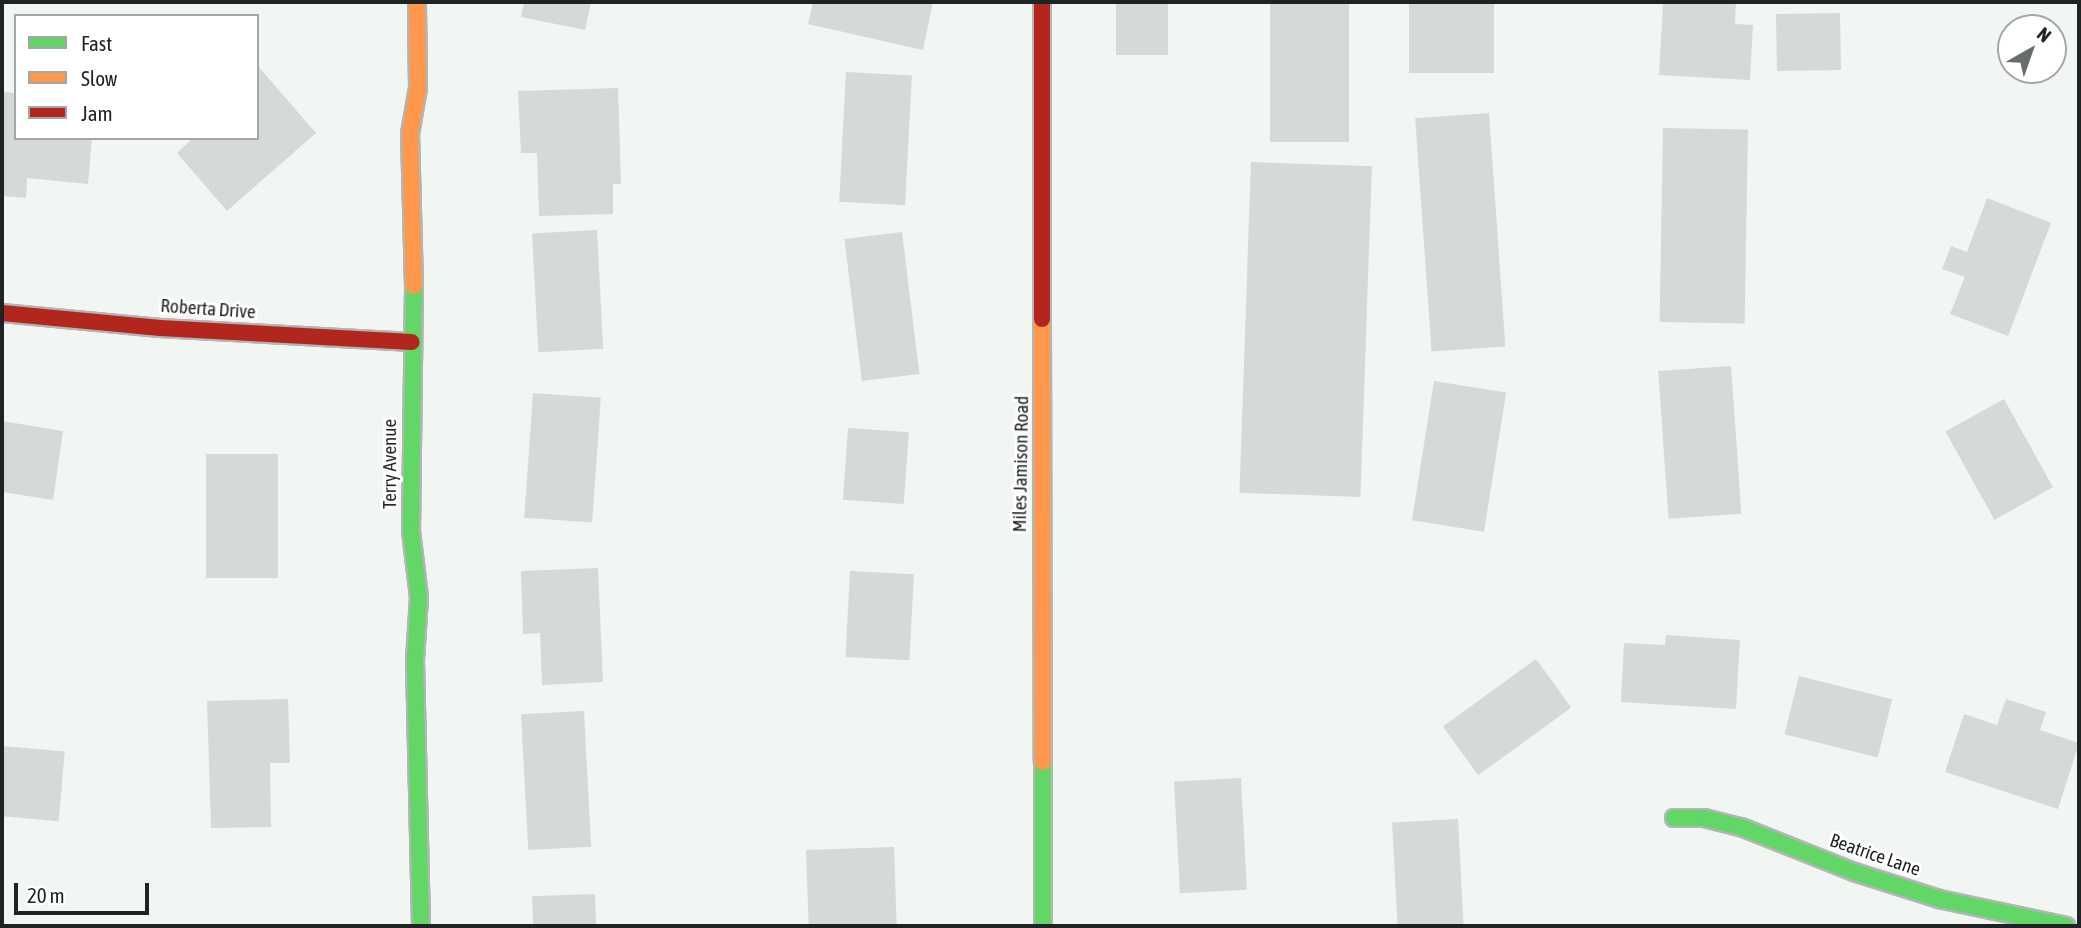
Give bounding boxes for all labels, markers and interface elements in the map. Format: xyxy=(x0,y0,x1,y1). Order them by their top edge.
legend xyxy=(14,14,259,140)
north arrow xyxy=(1997,14,2067,84)
text: N xyxy=(2033,22,2056,46)
text: Fast xyxy=(81,31,112,55)
text: Slow xyxy=(81,66,117,90)
text: Jam xyxy=(81,101,113,125)
street label: Roberta Drive xyxy=(160,294,256,324)
street label: Miles Jamison Road xyxy=(1008,396,1034,532)
street label: Terry Avenue xyxy=(379,419,401,509)
street label: Beatrice Lane xyxy=(1827,829,1923,881)
scale bar xyxy=(18,869,152,913)
text: 20 m xyxy=(27,883,65,907)

